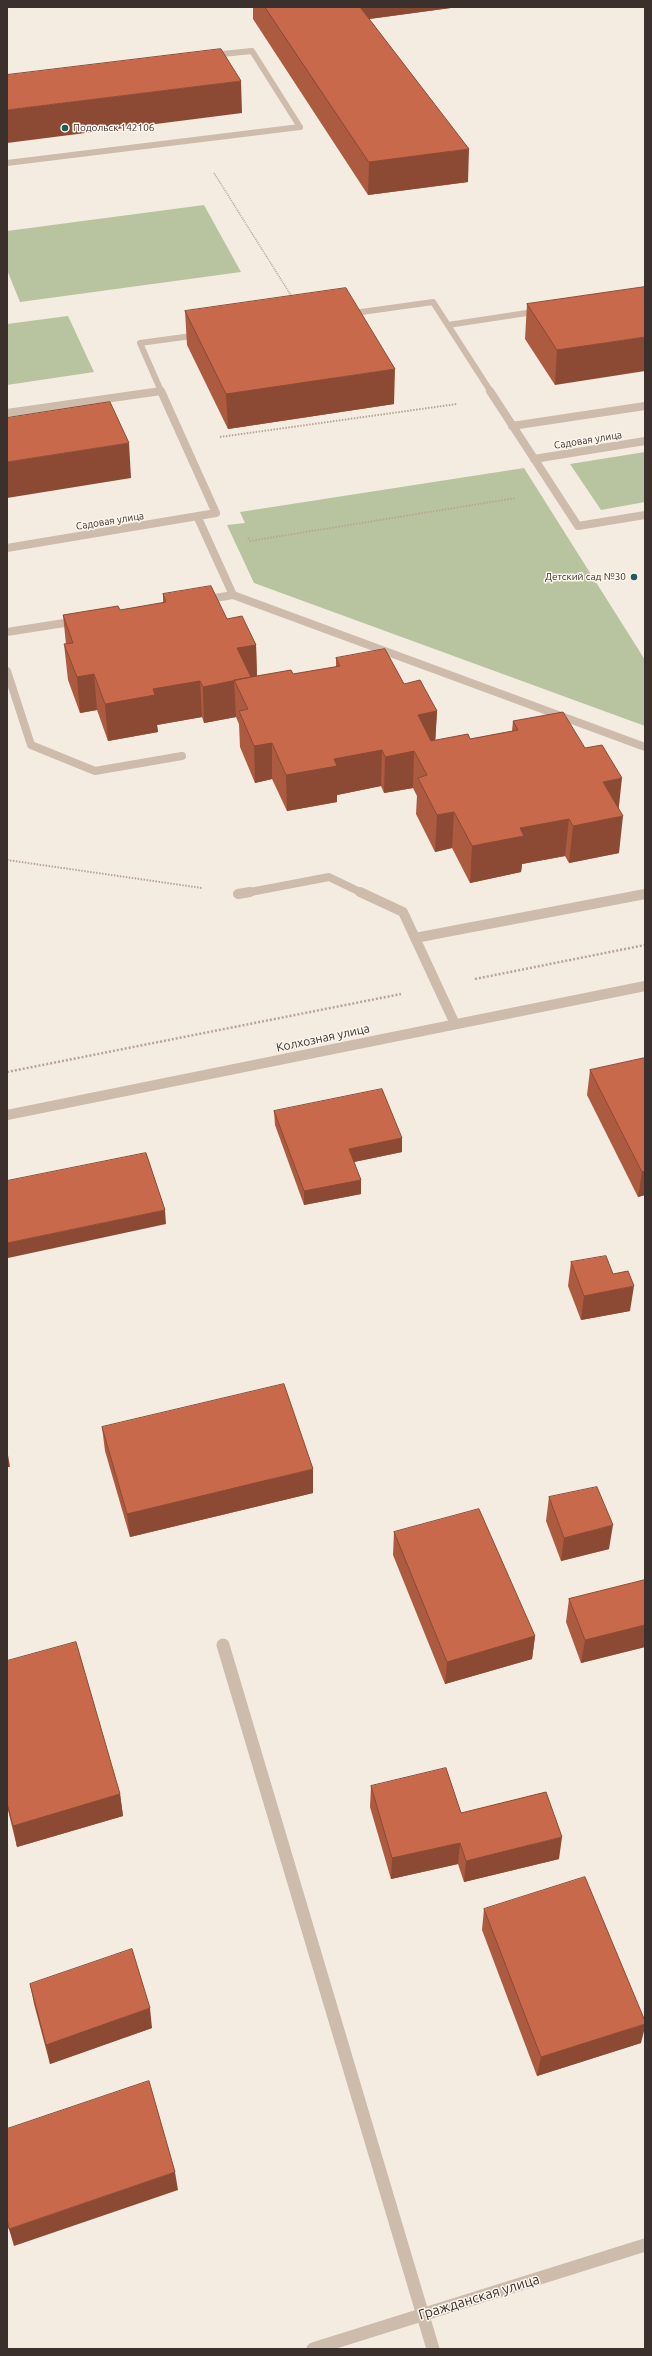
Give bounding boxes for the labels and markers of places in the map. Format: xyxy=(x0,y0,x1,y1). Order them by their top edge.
place label: Подольск 142106 xyxy=(73,122,154,134)
marker: Подольск 142106 xyxy=(60,123,70,133)
place label: Детский сад №30 xyxy=(545,571,626,583)
marker: Детский сад №30 xyxy=(629,572,639,582)

